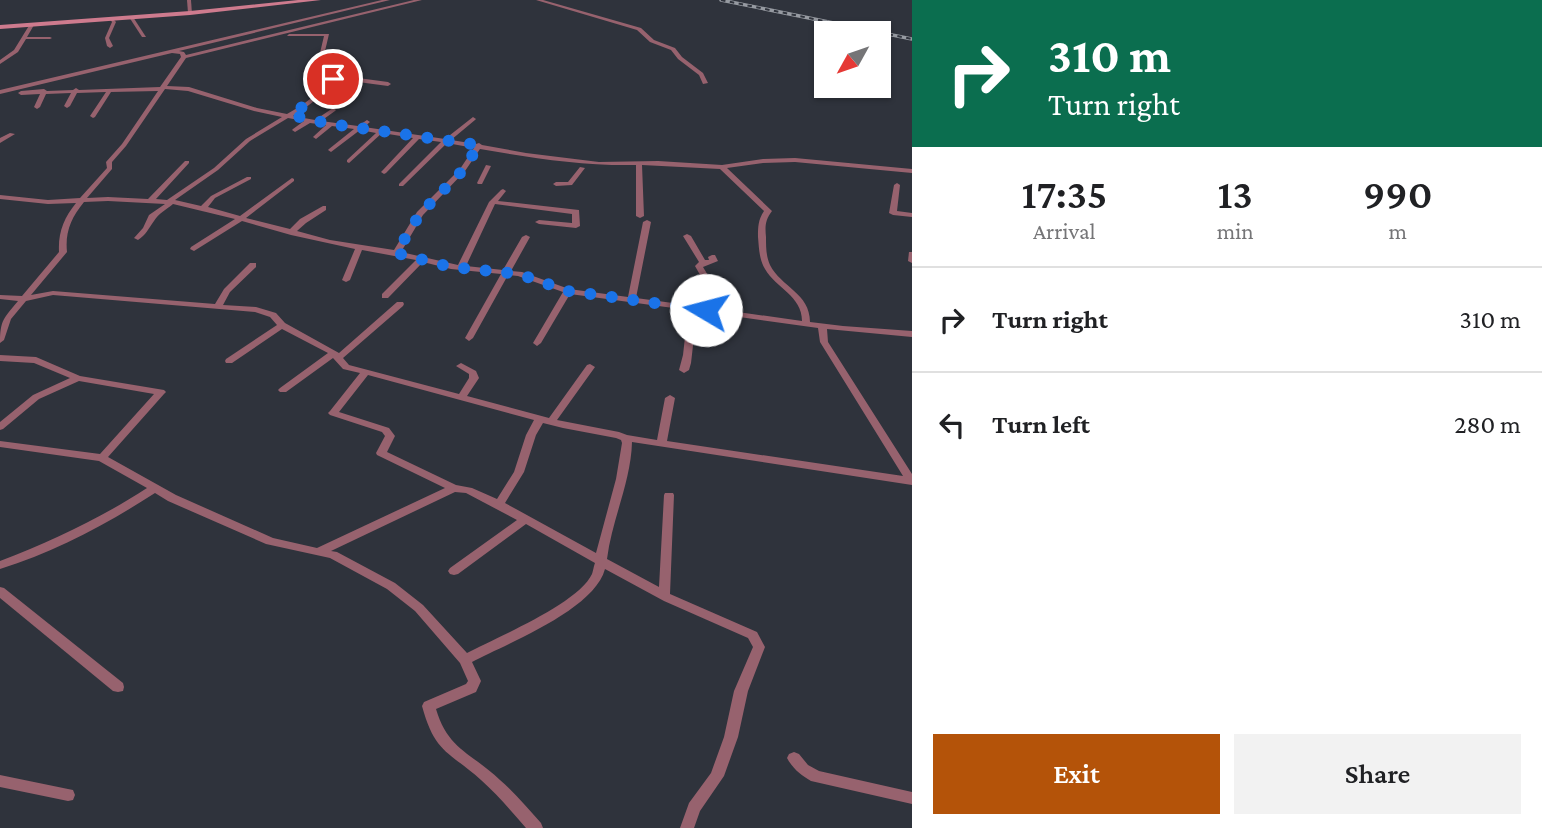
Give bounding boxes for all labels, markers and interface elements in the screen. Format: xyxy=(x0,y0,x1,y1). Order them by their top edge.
north arrow xyxy=(814,21,891,98)
map controls xyxy=(814,21,891,98)
icon: right xyxy=(933,28,1024,119)
text: 310 m xyxy=(1048,28,1171,83)
pin xyxy=(303,49,363,109)
icon: arrive xyxy=(314,60,352,98)
text: Turn right xyxy=(1048,86,1180,122)
text: 17:35 xyxy=(1022,170,1107,217)
text: 13 xyxy=(1217,170,1253,217)
text: 990 xyxy=(1363,170,1432,217)
text: Arrival xyxy=(1033,218,1096,244)
text: min xyxy=(1217,218,1254,244)
text: m xyxy=(1388,218,1407,244)
position arrow xyxy=(669,273,743,347)
icon: right xyxy=(933,301,971,339)
text: Turn right xyxy=(992,305,1108,334)
text: 310 m xyxy=(1460,305,1521,334)
icon: left xyxy=(933,406,971,444)
text: Turn left xyxy=(992,410,1090,439)
text: 280 m xyxy=(1454,410,1521,439)
button: Exit xyxy=(933,734,1220,814)
button: Share xyxy=(1234,734,1521,814)

